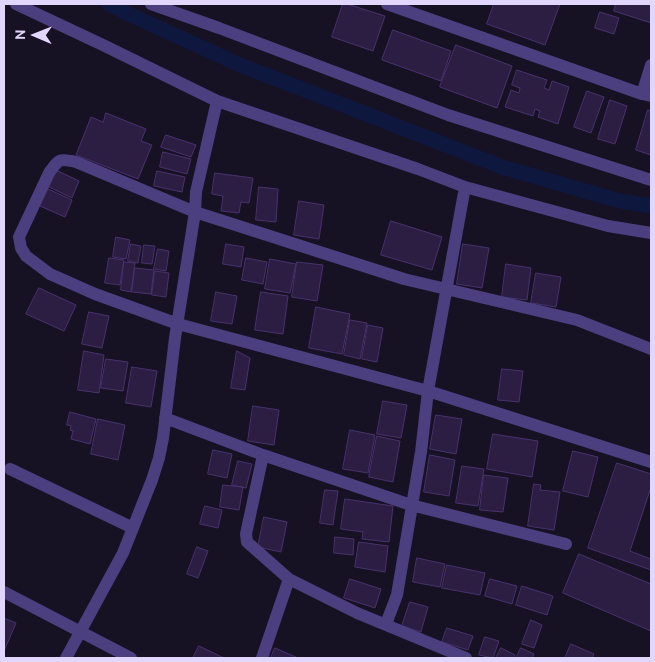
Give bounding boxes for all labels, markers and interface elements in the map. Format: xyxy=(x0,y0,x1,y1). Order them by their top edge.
north arrow xyxy=(10,10,60,60)
text: N xyxy=(12,29,28,40)

